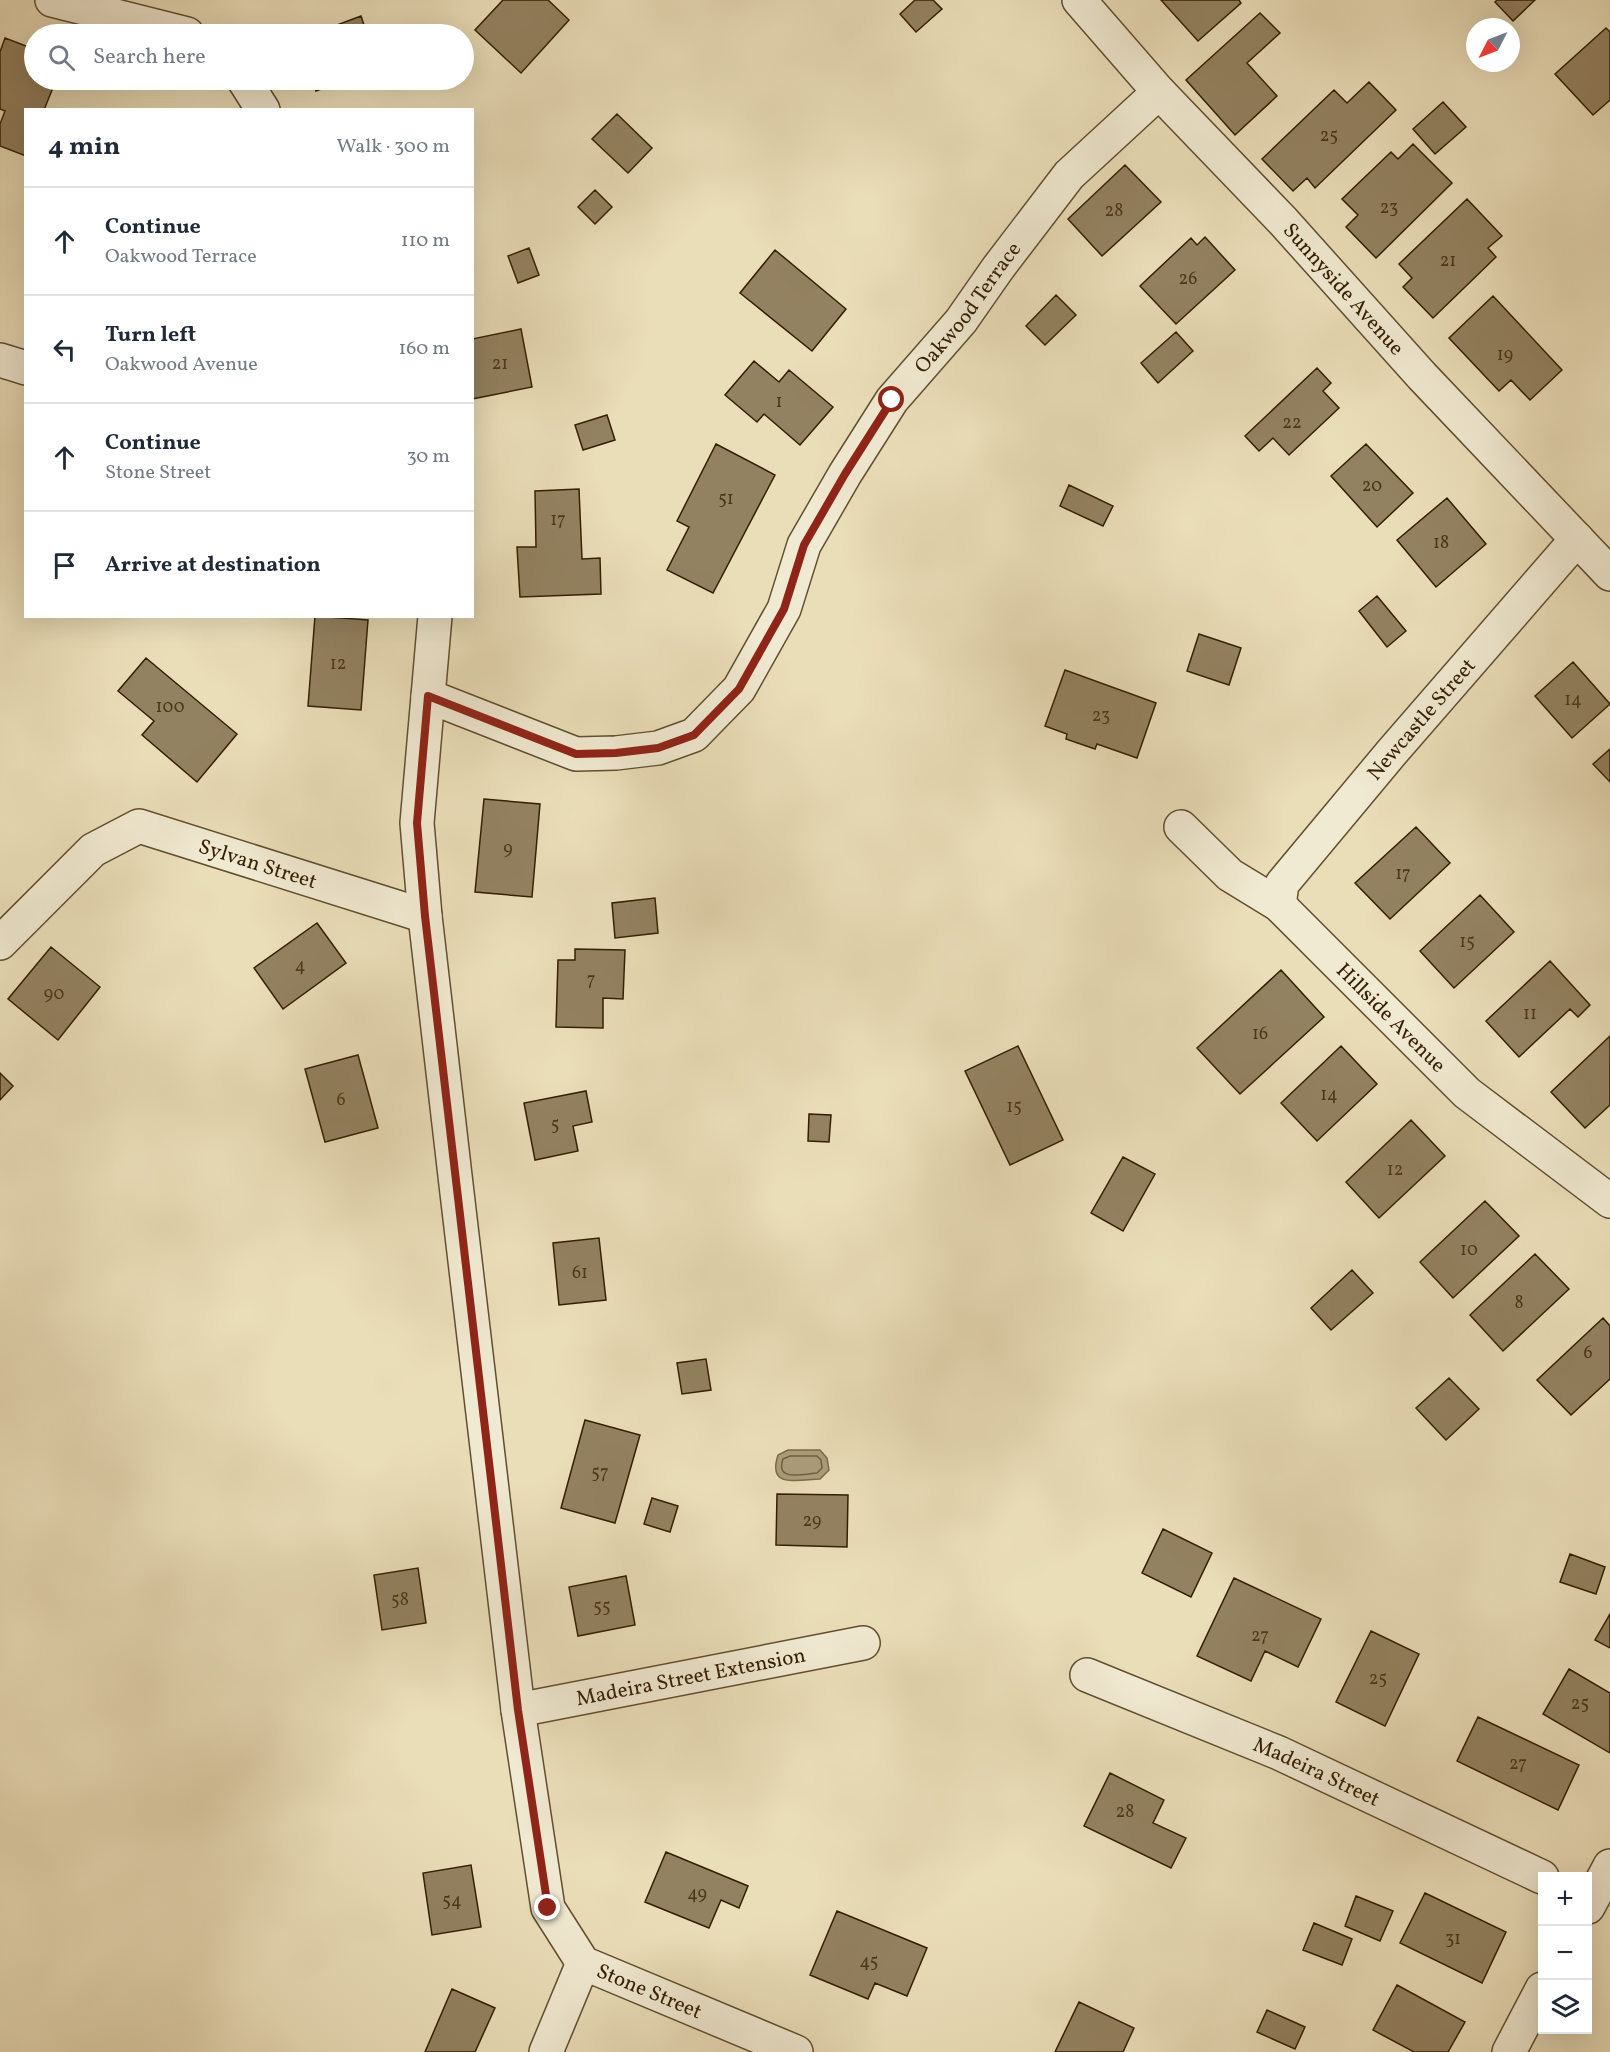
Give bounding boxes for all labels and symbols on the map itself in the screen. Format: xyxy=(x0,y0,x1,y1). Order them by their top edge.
north arrow xyxy=(1466,18,1520,72)
house number: 25 xyxy=(1320,124,1338,149)
house number: 23 xyxy=(1380,196,1398,221)
house number: 28 xyxy=(1105,199,1123,224)
street label: Sunnyside Avenue xyxy=(1275,217,1410,363)
street label: Oakwood Terrace xyxy=(908,236,1029,380)
house number: 21 xyxy=(1440,249,1456,274)
house number: 26 xyxy=(1179,267,1197,292)
house number: 19 xyxy=(1497,343,1513,368)
house number: 21 xyxy=(492,352,508,377)
route start xyxy=(878,386,904,412)
house number: 1 xyxy=(776,390,782,415)
house number: 22 xyxy=(1282,411,1302,436)
house number: 20 xyxy=(1362,474,1382,499)
house number: 51 xyxy=(718,487,734,512)
house number: 17 xyxy=(550,508,566,533)
house number: 18 xyxy=(1433,531,1449,556)
house number: 12 xyxy=(330,652,346,677)
street label: Newcastle Street xyxy=(1361,652,1483,787)
house number: 14 xyxy=(1564,688,1582,713)
house number: 100 xyxy=(156,695,185,720)
house number: 23 xyxy=(1092,704,1110,729)
street label: Sylvan Street xyxy=(195,833,320,897)
house number: 9 xyxy=(503,837,513,862)
house number: 17 xyxy=(1395,862,1411,887)
house number: 15 xyxy=(1459,930,1475,955)
house number: 4 xyxy=(295,954,305,979)
street label: Hillside Avenue xyxy=(1329,957,1452,1080)
house number: 7 xyxy=(587,968,595,993)
house number: 90 xyxy=(44,982,64,1007)
house number: 11 xyxy=(1523,1002,1537,1027)
house number: 16 xyxy=(1252,1022,1268,1047)
house number: 14 xyxy=(1320,1083,1338,1108)
house number: 6 xyxy=(336,1088,346,1113)
house number: 15 xyxy=(1006,1095,1022,1120)
house number: 5 xyxy=(551,1113,559,1138)
house number: 12 xyxy=(1387,1158,1403,1183)
house number: 10 xyxy=(1460,1238,1478,1263)
house number: 61 xyxy=(572,1261,588,1286)
house number: 8 xyxy=(1514,1291,1524,1316)
house number: 6 xyxy=(1583,1341,1593,1366)
house number: 57 xyxy=(591,1461,609,1486)
house number: 29 xyxy=(803,1509,821,1534)
house number: 58 xyxy=(391,1588,409,1613)
house number: 55 xyxy=(593,1595,611,1620)
house number: 27 xyxy=(1251,1624,1269,1649)
street label: Madeira Street Extension xyxy=(574,1641,808,1714)
house number: 25 xyxy=(1369,1667,1387,1692)
house number: 25 xyxy=(1571,1692,1589,1717)
street label: Madeira Street xyxy=(1248,1731,1384,1814)
house number: 27 xyxy=(1509,1752,1527,1777)
house number: 28 xyxy=(1116,1800,1134,1825)
house number: 49 xyxy=(687,1882,707,1907)
house number: 54 xyxy=(442,1889,462,1914)
route end xyxy=(534,1894,560,1920)
house number: 31 xyxy=(1445,1927,1461,1952)
house number: 45 xyxy=(860,1950,878,1975)
street label: Stone Street xyxy=(592,1957,706,2027)

